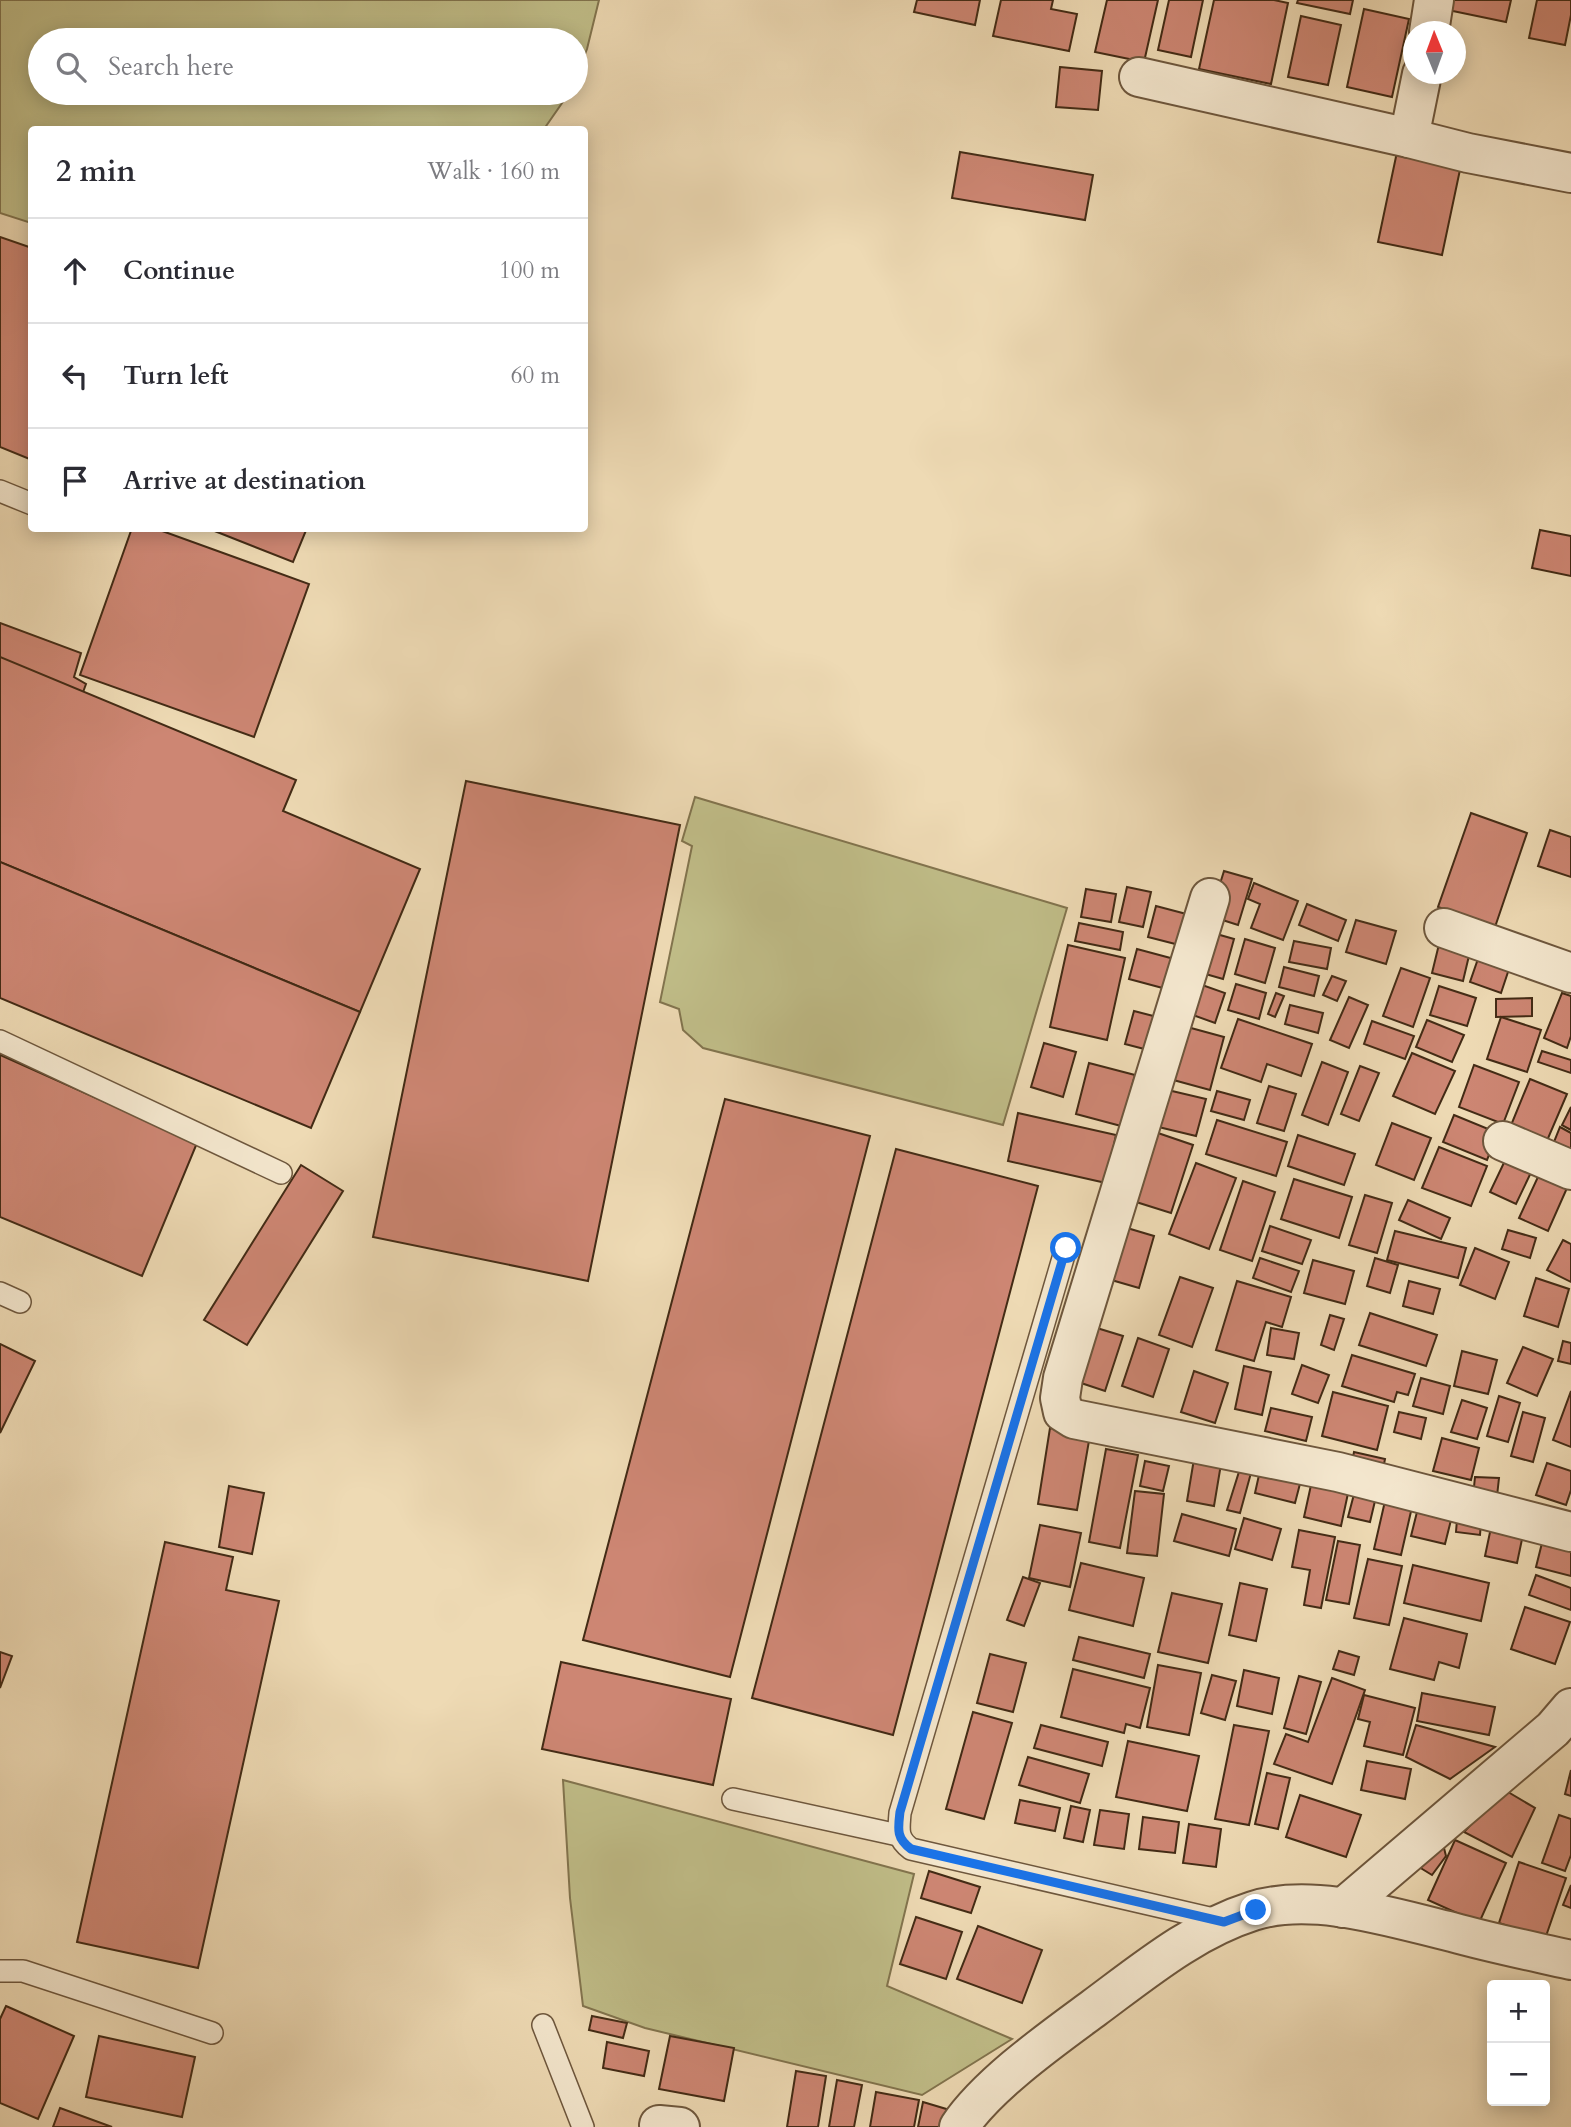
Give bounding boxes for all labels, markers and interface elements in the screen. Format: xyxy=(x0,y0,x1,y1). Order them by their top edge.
north arrow xyxy=(1403,21,1466,84)
search box xyxy=(28,28,588,105)
icon: search xyxy=(52,48,90,86)
text: Search here xyxy=(108,49,234,84)
text: 2 min xyxy=(56,151,136,192)
text: Walk · 160 m xyxy=(427,156,560,187)
icon: ahead xyxy=(56,252,94,290)
text: Continue xyxy=(123,253,235,288)
text: 100 m xyxy=(499,255,560,286)
icon: left xyxy=(56,357,94,395)
text: Turn left xyxy=(123,358,228,393)
text: 60 m xyxy=(511,360,560,391)
icon: arrive xyxy=(56,462,94,500)
text: Arrive at destination xyxy=(123,463,366,498)
route start xyxy=(1050,1232,1081,1263)
route end xyxy=(1240,1894,1271,1925)
map controls xyxy=(1487,1980,1550,2106)
button: + xyxy=(1487,1980,1550,2043)
button: − xyxy=(1487,2043,1550,2106)

